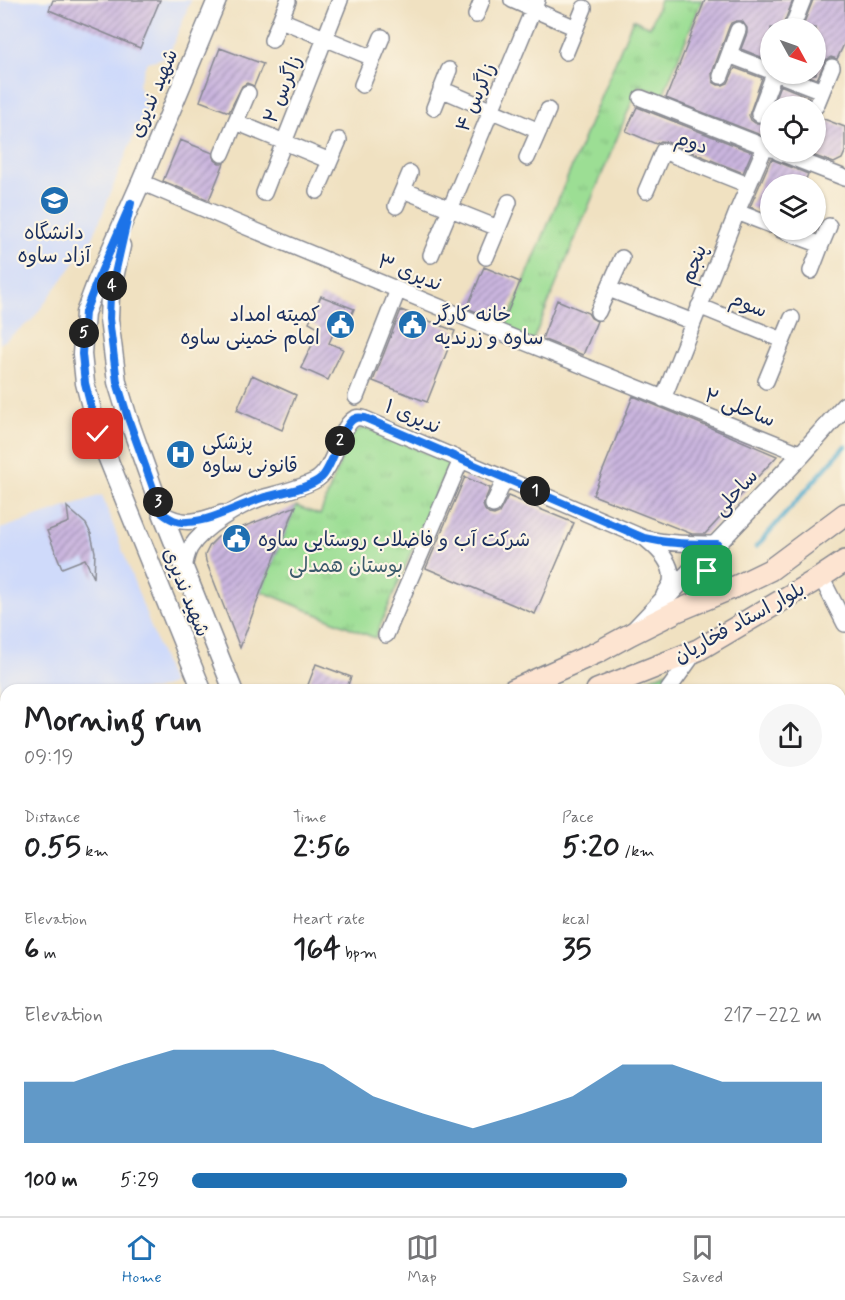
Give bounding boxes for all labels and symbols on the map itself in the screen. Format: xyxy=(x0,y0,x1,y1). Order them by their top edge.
north arrow xyxy=(760,18,826,84)
street label: شهید ندیری xyxy=(124,45,185,142)
street label: زاگرس ۲ xyxy=(258,51,309,128)
street label: زاگرس ۴ xyxy=(450,59,503,136)
street label: دوم xyxy=(671,125,711,162)
school or university icon: دانشگاه آزاد ساوه xyxy=(38,185,70,217)
place label: دانشگاه آزاد ساوه xyxy=(18,220,91,270)
street label: پنجم xyxy=(675,241,714,288)
street label: ندیری ۳ xyxy=(373,248,446,298)
pin: 4 xyxy=(97,271,127,301)
street label: سوم xyxy=(725,286,771,326)
place label: کمیته امداد امام خمینی ساوه xyxy=(180,302,320,352)
place label: خانه کارگر ساوه و زرندیه xyxy=(432,302,544,352)
public building icon: کمیته امداد امام خمینی ساوه xyxy=(325,309,357,341)
public building icon: خانه کارگر ساوه و زرندیه xyxy=(397,309,429,341)
pin: 5 xyxy=(69,318,99,348)
street label: ساحلی ۲ xyxy=(700,383,779,434)
street label: ندیری ۱ xyxy=(380,394,444,441)
pin xyxy=(72,408,123,459)
pin: 2 xyxy=(325,426,355,456)
place label: پزشکی قانونی ساوه xyxy=(202,430,298,480)
hospital icon: پزشکی قانونی ساوه xyxy=(165,438,197,470)
street label: ساحلی xyxy=(708,464,765,522)
pin: 1 xyxy=(520,476,550,506)
pin: 3 xyxy=(143,487,173,517)
public building icon: شرکت آب و فاضلاب روستایی ساوه xyxy=(221,523,253,555)
place label: شرکت آب و فاضلاب روستایی ساوه xyxy=(258,527,530,554)
street label: شهید ندیری xyxy=(156,544,216,641)
pin xyxy=(681,545,732,596)
park label: بوستان همدلی xyxy=(289,553,403,580)
street label: بلوار استاد فخاریان xyxy=(669,576,810,671)

